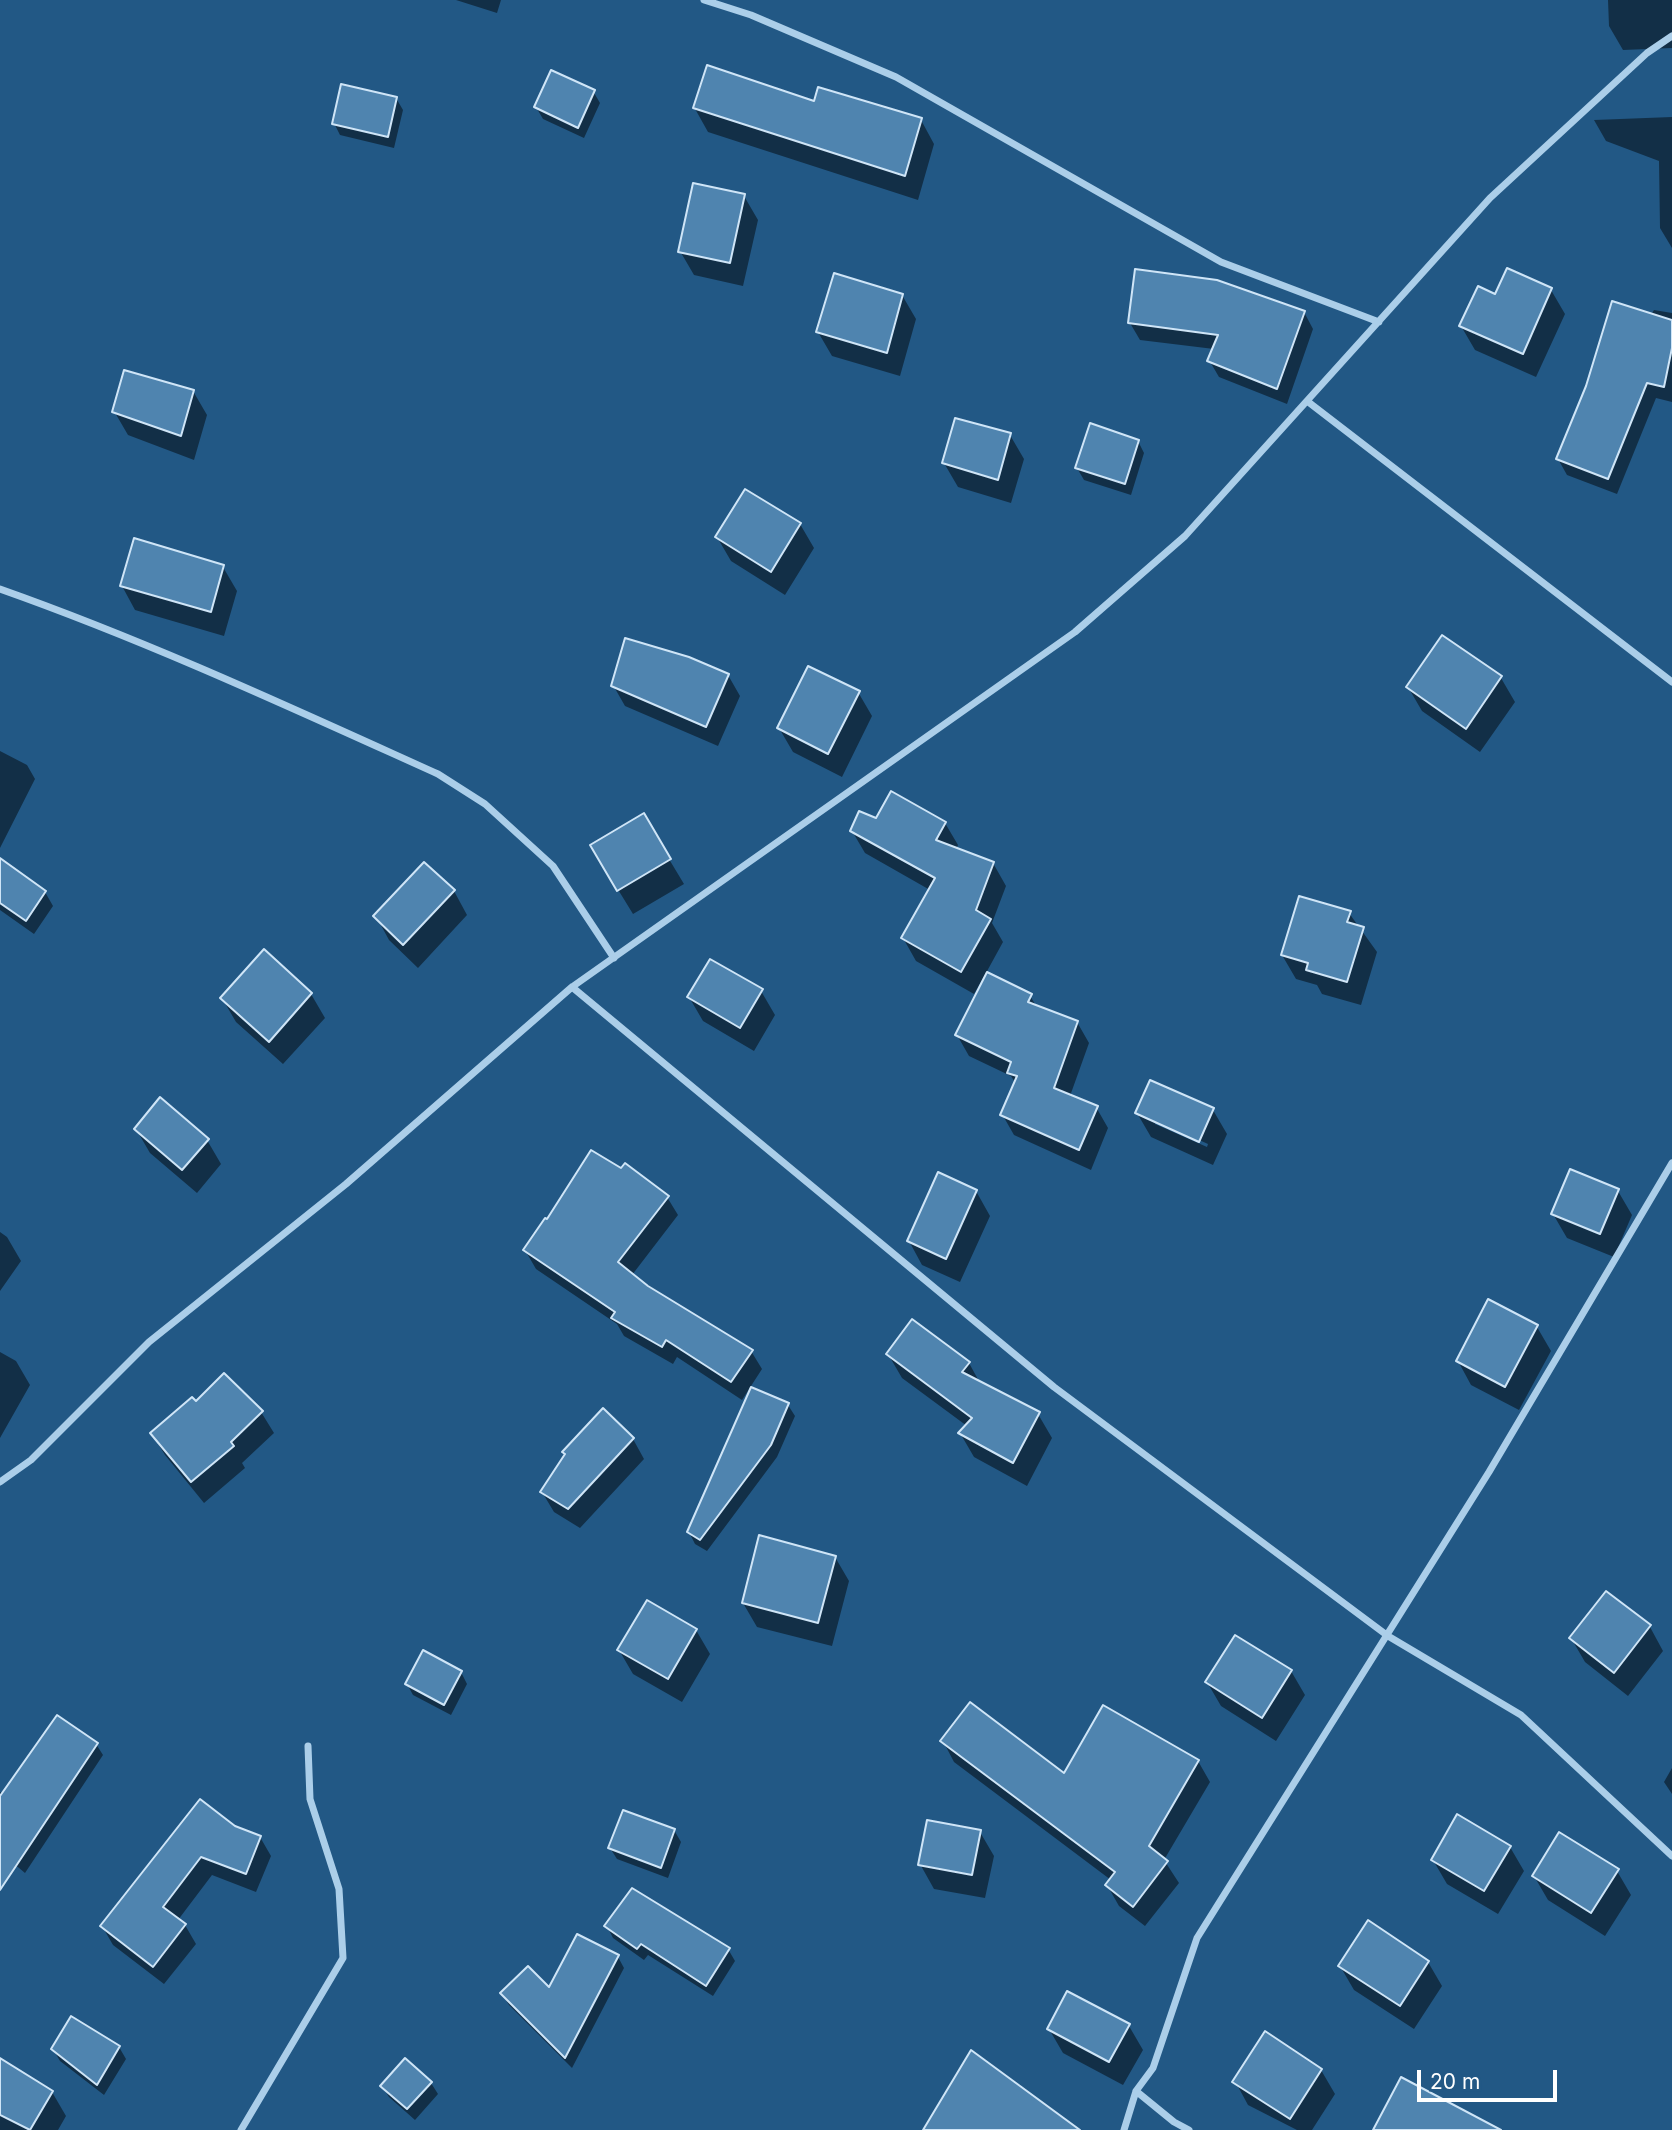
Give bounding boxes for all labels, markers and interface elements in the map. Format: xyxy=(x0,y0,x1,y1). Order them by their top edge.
scale bar xyxy=(1420,2056,1560,2100)
text: 20 m xyxy=(1430,2069,1480,2094)

